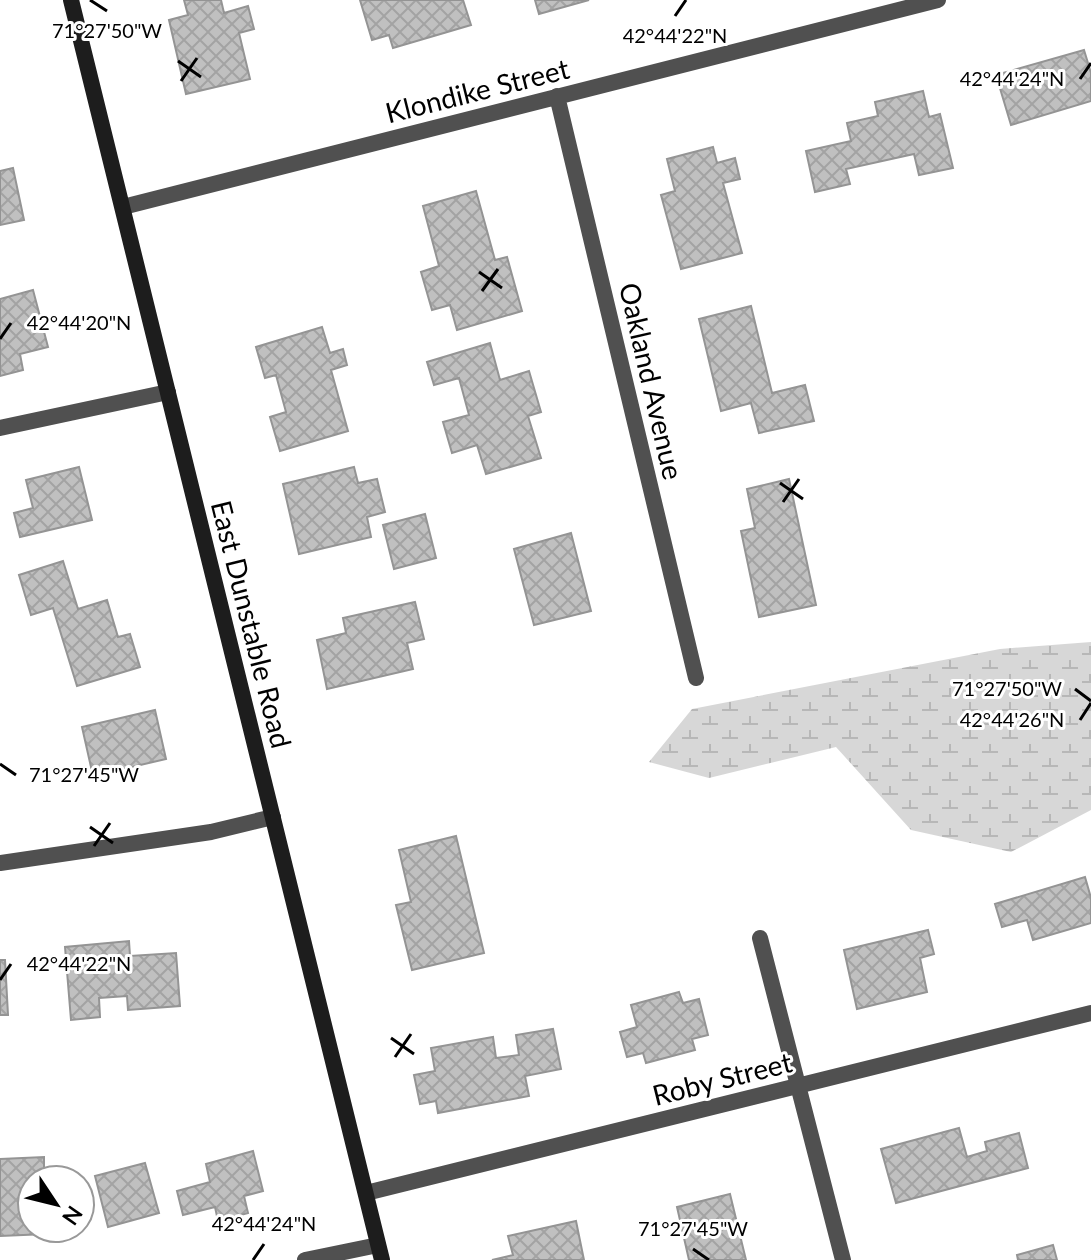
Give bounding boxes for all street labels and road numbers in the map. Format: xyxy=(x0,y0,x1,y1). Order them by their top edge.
street label: Klondike Street xyxy=(382,51,572,129)
street label: Oakland Avenue xyxy=(613,279,691,483)
street label: East Dunstable Road xyxy=(205,497,299,751)
street label: Roby Street xyxy=(649,1044,795,1112)

